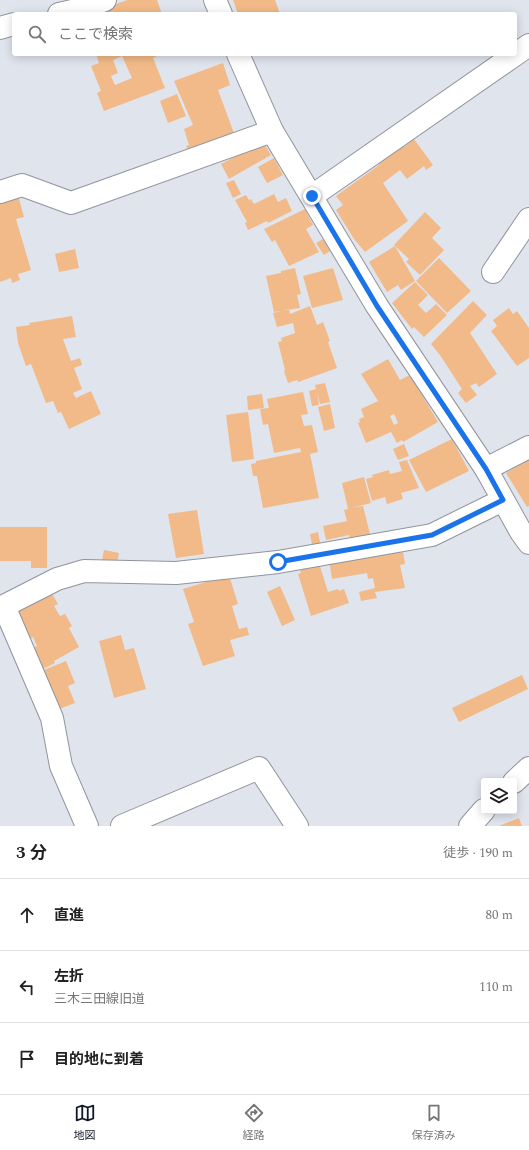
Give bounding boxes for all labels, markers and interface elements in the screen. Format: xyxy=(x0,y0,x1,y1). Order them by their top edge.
search box xyxy=(12,12,517,56)
icon: search xyxy=(26,23,48,45)
text: ここで検索 xyxy=(58,23,133,46)
route end xyxy=(303,187,321,205)
route start xyxy=(269,553,287,571)
map controls xyxy=(481,778,517,814)
button: layers xyxy=(481,778,517,814)
text: 3 分 xyxy=(16,840,47,866)
text: 徒歩 · 190 m xyxy=(443,843,513,863)
icon: ahead xyxy=(16,904,38,926)
text: 直進 xyxy=(54,904,84,927)
text: 80 m xyxy=(486,905,513,925)
text: 左折 xyxy=(54,965,84,988)
icon: left xyxy=(16,976,38,998)
text: 110 m xyxy=(479,977,513,997)
text: 三木三田線旧道 xyxy=(54,989,145,1009)
icon: arrive xyxy=(16,1048,38,1070)
text: 目的地に到着 xyxy=(54,1048,144,1071)
tab: 地図 xyxy=(74,1102,96,1144)
tab: 経路 xyxy=(243,1102,265,1144)
tab: 保存済み xyxy=(412,1102,456,1144)

